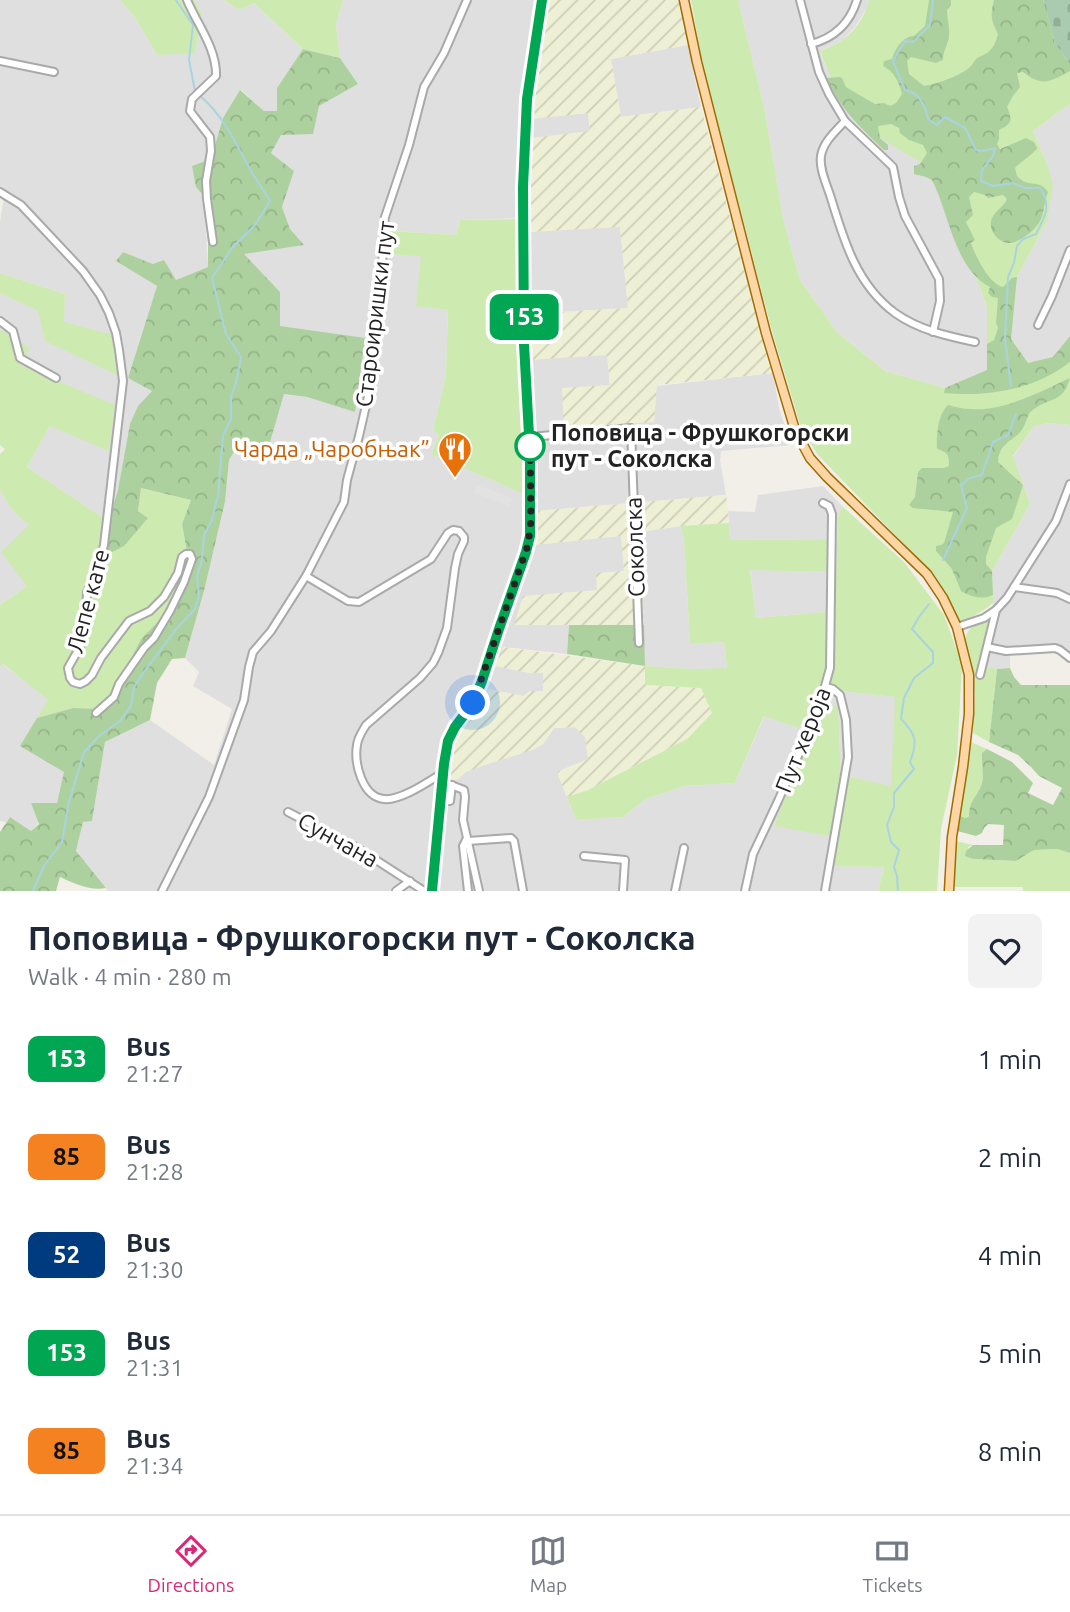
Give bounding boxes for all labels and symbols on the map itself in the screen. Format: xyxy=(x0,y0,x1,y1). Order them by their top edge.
street label: Староиришки пут xyxy=(351,219,398,409)
line badge: 153 xyxy=(484,294,564,340)
place label: Поповица - Фрушкогорски пут - Соколска xyxy=(551,420,849,471)
restaurant icon: Чарда „Чаробњак” xyxy=(436,430,474,479)
marker: Поповица - Фрушкогорски пут - Соколска xyxy=(515,431,545,461)
place label: Чарда „Чаробњак” xyxy=(234,436,430,461)
street label: Соколска xyxy=(620,497,649,598)
street label: Лепе кате xyxy=(62,546,113,655)
street label: Пут хероја xyxy=(770,684,835,796)
your location xyxy=(455,685,490,720)
street label: Сунчана xyxy=(294,807,383,872)

